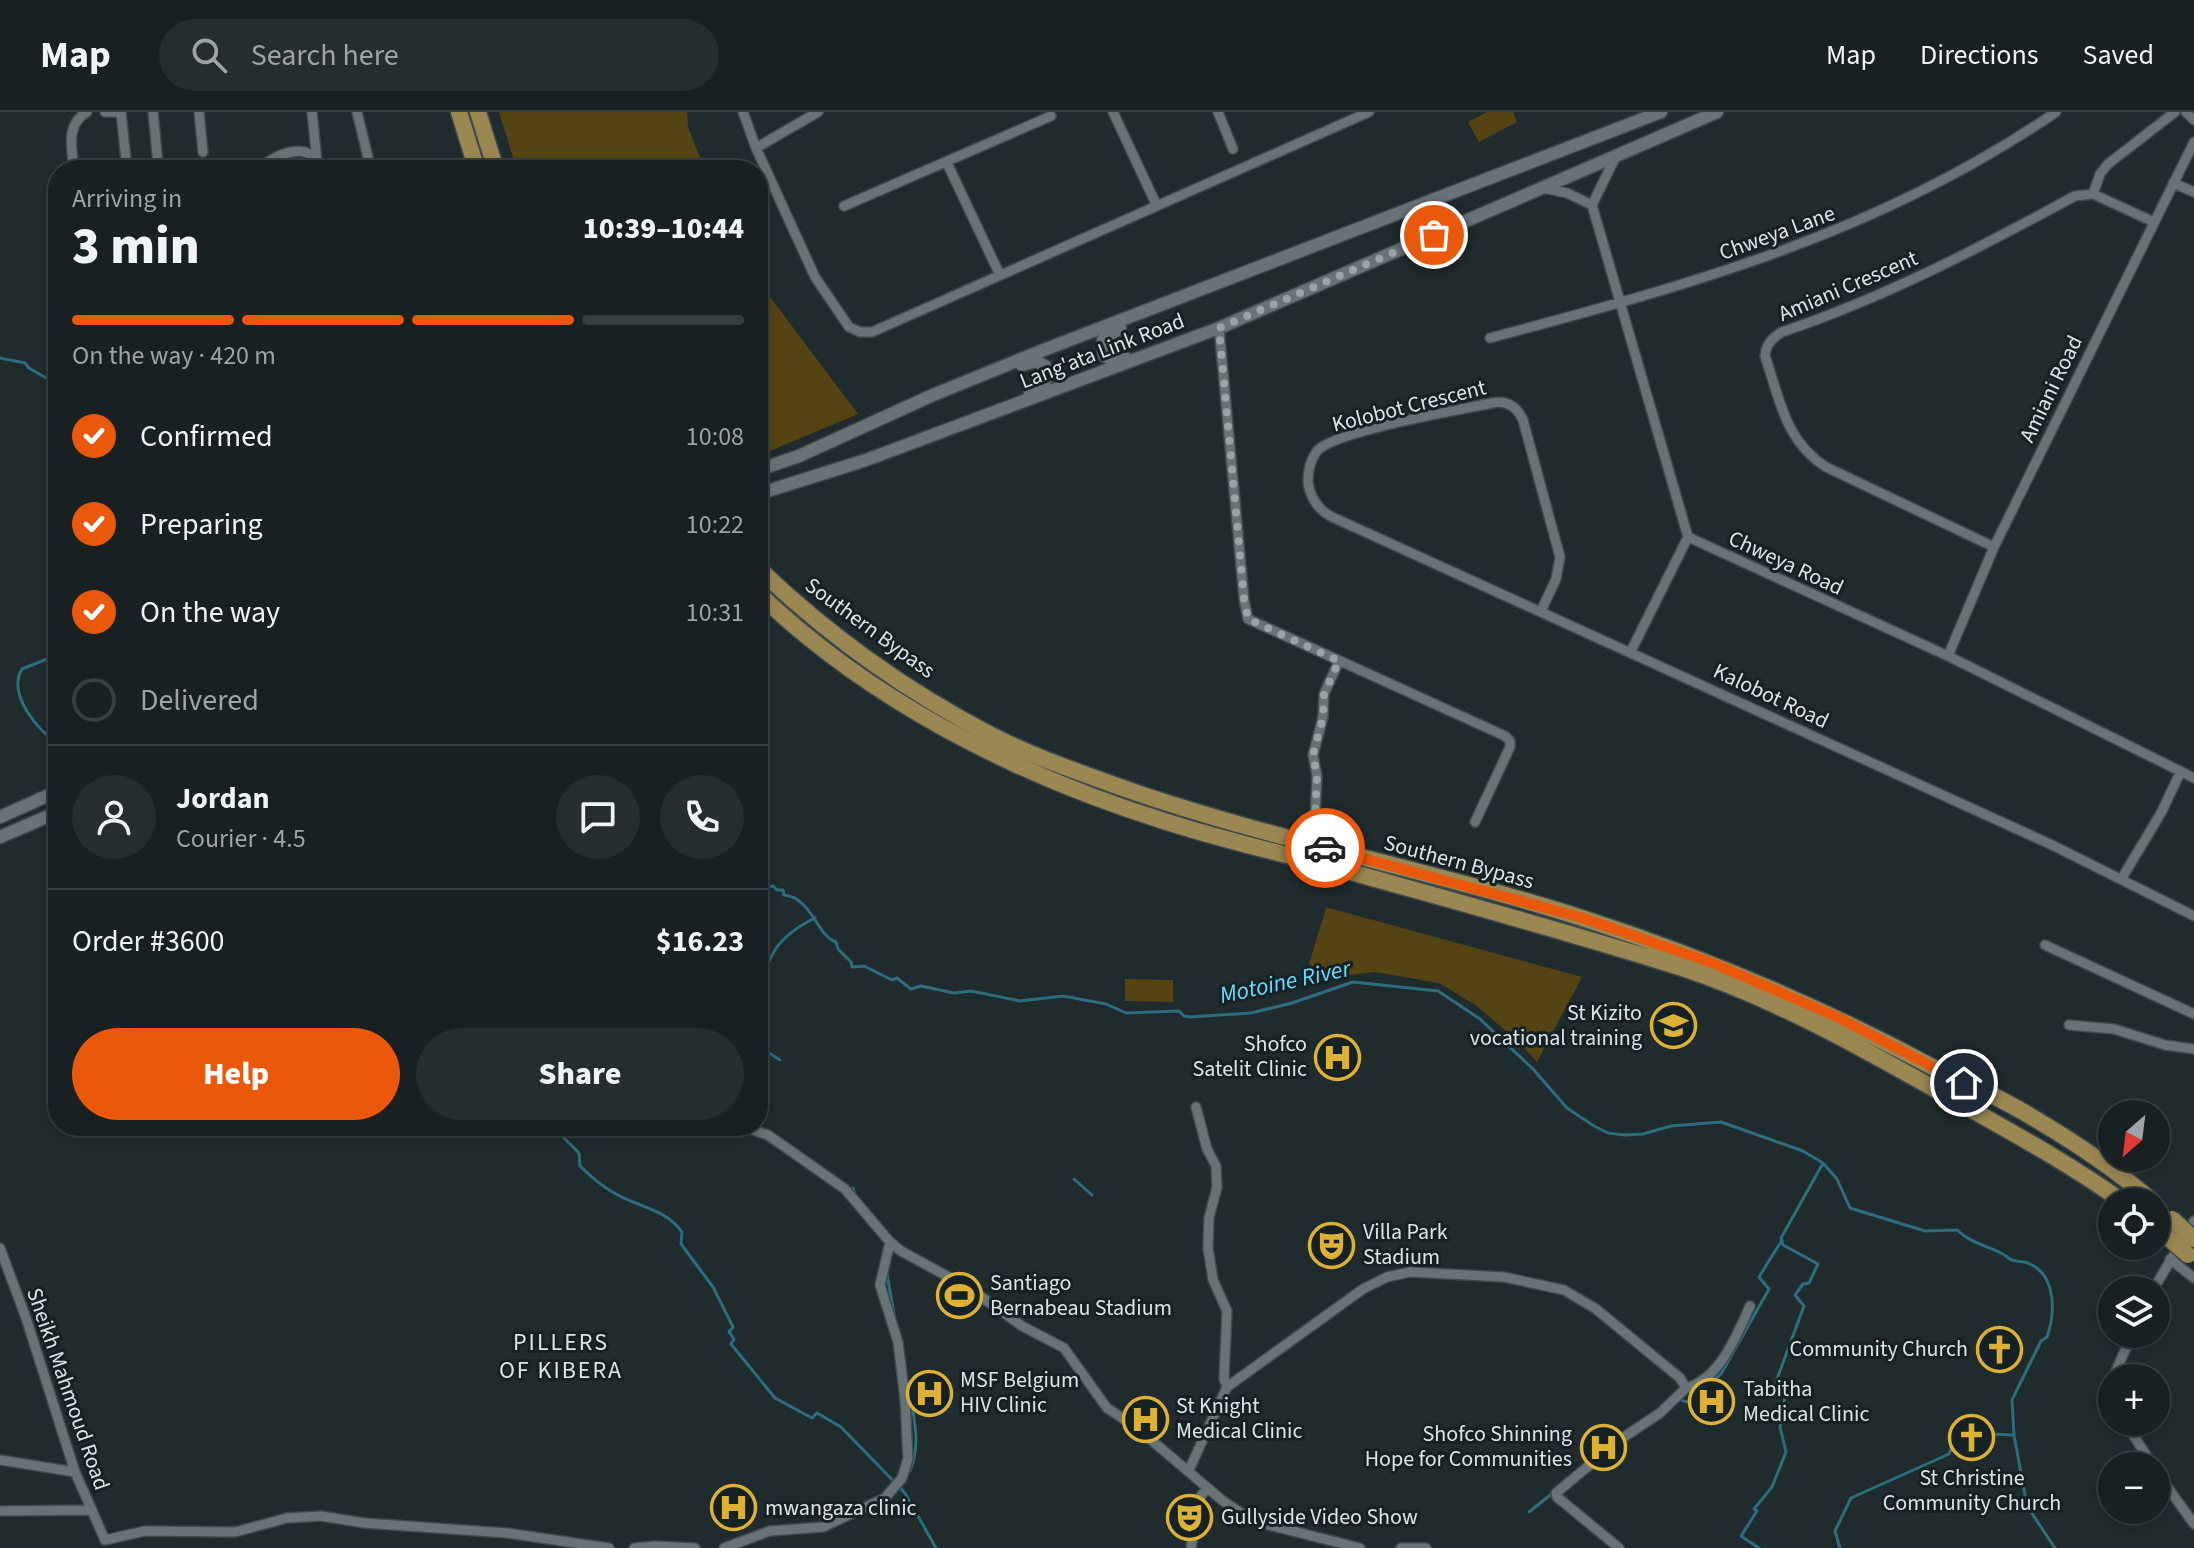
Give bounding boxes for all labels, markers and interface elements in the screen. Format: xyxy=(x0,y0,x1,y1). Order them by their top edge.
search box xyxy=(159,19,719,91)
text: Map xyxy=(40,28,111,82)
icon: search xyxy=(187,33,231,77)
text: Search here xyxy=(251,34,399,77)
text: Map xyxy=(1826,35,1876,75)
text: Directions xyxy=(1920,35,2039,75)
text: Saved xyxy=(2083,35,2154,75)
text: Arriving in xyxy=(72,180,182,217)
street label: Chweya Lane xyxy=(1715,197,1840,269)
pin xyxy=(1400,201,1468,269)
text: 10:39–10:44 xyxy=(583,207,744,250)
text: 3 min xyxy=(72,210,200,284)
icon: bag xyxy=(1412,213,1456,257)
street label: Amiani Crescent xyxy=(1773,242,1923,330)
street label: Lang'ata Link Road xyxy=(1015,305,1189,397)
street label: Amiani Road xyxy=(2011,330,2091,448)
text: On the way · 420 m xyxy=(72,337,276,374)
street label: Kolobot Crescent xyxy=(1329,371,1490,441)
icon: check xyxy=(72,414,116,458)
text: Confirmed xyxy=(140,415,273,458)
text: 10:08 xyxy=(686,418,744,455)
icon: check xyxy=(72,502,116,546)
text: Preparing xyxy=(140,503,263,546)
text: 10:22 xyxy=(686,506,744,543)
street label: Chweya Road xyxy=(1723,522,1849,604)
street label: Southern Bypass xyxy=(798,570,942,686)
icon: check xyxy=(72,590,116,634)
text: On the way xyxy=(140,591,280,634)
text: 10:31 xyxy=(686,594,744,631)
street label: Kalobot Road xyxy=(1708,655,1834,737)
text: Delivered xyxy=(140,679,259,722)
button: person xyxy=(72,775,156,859)
button: chat xyxy=(556,775,640,859)
button: phone xyxy=(660,775,744,859)
text: Jordan xyxy=(176,777,270,820)
courier xyxy=(1285,808,1365,888)
text: Courier · 4.5 xyxy=(176,820,306,857)
icon: car xyxy=(1303,826,1347,870)
street label: Southern Bypass xyxy=(1380,827,1538,897)
text: Order #3600 xyxy=(72,920,225,963)
text: $16.23 xyxy=(656,920,744,963)
water label: Motoine River xyxy=(1216,951,1355,1013)
place label: St Kizito vocational training xyxy=(1470,997,1642,1054)
school or university icon: St Kizito vocational training xyxy=(1649,1002,1697,1050)
button: Help xyxy=(72,1028,400,1120)
button: Share xyxy=(416,1028,744,1120)
place label: Shofco Satelit Clinic xyxy=(1192,1028,1307,1085)
hospital icon: Shofco Satelit Clinic xyxy=(1314,1033,1362,1081)
pin xyxy=(1930,1049,1998,1117)
icon: home xyxy=(1942,1061,1986,1105)
north arrow xyxy=(2098,1100,2170,1172)
map controls xyxy=(2098,1100,2170,1524)
button: locate xyxy=(2098,1188,2170,1260)
place label: Villa Park Stadium xyxy=(1363,1216,1448,1273)
theatre icon: Villa Park Stadium xyxy=(1308,1221,1356,1269)
place label: Santiago Bernabeau Stadium xyxy=(990,1267,1172,1324)
sports icon: Santiago Bernabeau Stadium xyxy=(935,1272,983,1320)
button: layers xyxy=(2098,1276,2170,1348)
street label: Sheikh Mahmoud Road xyxy=(18,1283,118,1495)
district label: PILLERS OF KIBERA xyxy=(499,1325,623,1388)
church icon: Community Church xyxy=(1975,1325,2023,1373)
place label: Community Church xyxy=(1790,1333,1968,1365)
place label: MSF Belgium HIV Clinic xyxy=(960,1364,1079,1421)
button: + xyxy=(2098,1364,2170,1436)
hospital icon: MSF Belgium HIV Clinic xyxy=(905,1369,953,1417)
place label: Tabitha Medical Clinic xyxy=(1743,1373,1870,1430)
hospital icon: Tabitha Medical Clinic xyxy=(1688,1378,1736,1426)
place label: St Knight Medical Clinic xyxy=(1176,1390,1303,1447)
hospital icon: St Knight Medical Clinic xyxy=(1121,1395,1169,1443)
church icon: St Christine Community Church xyxy=(1948,1413,1996,1461)
place label: Shofco Shinning Hope for Communities xyxy=(1365,1418,1572,1475)
hospital icon: Shofco Shinning Hope for Communities xyxy=(1579,1423,1627,1471)
button: − xyxy=(2098,1452,2170,1524)
place label: St Christine Community Church xyxy=(1883,1462,2061,1519)
hospital icon: mwangaza clinic xyxy=(710,1484,758,1532)
place label: mwangaza clinic xyxy=(765,1492,917,1524)
theatre icon: Gullyside Video Show xyxy=(1166,1493,1214,1541)
place label: Gullyside Video Show xyxy=(1221,1501,1418,1533)

